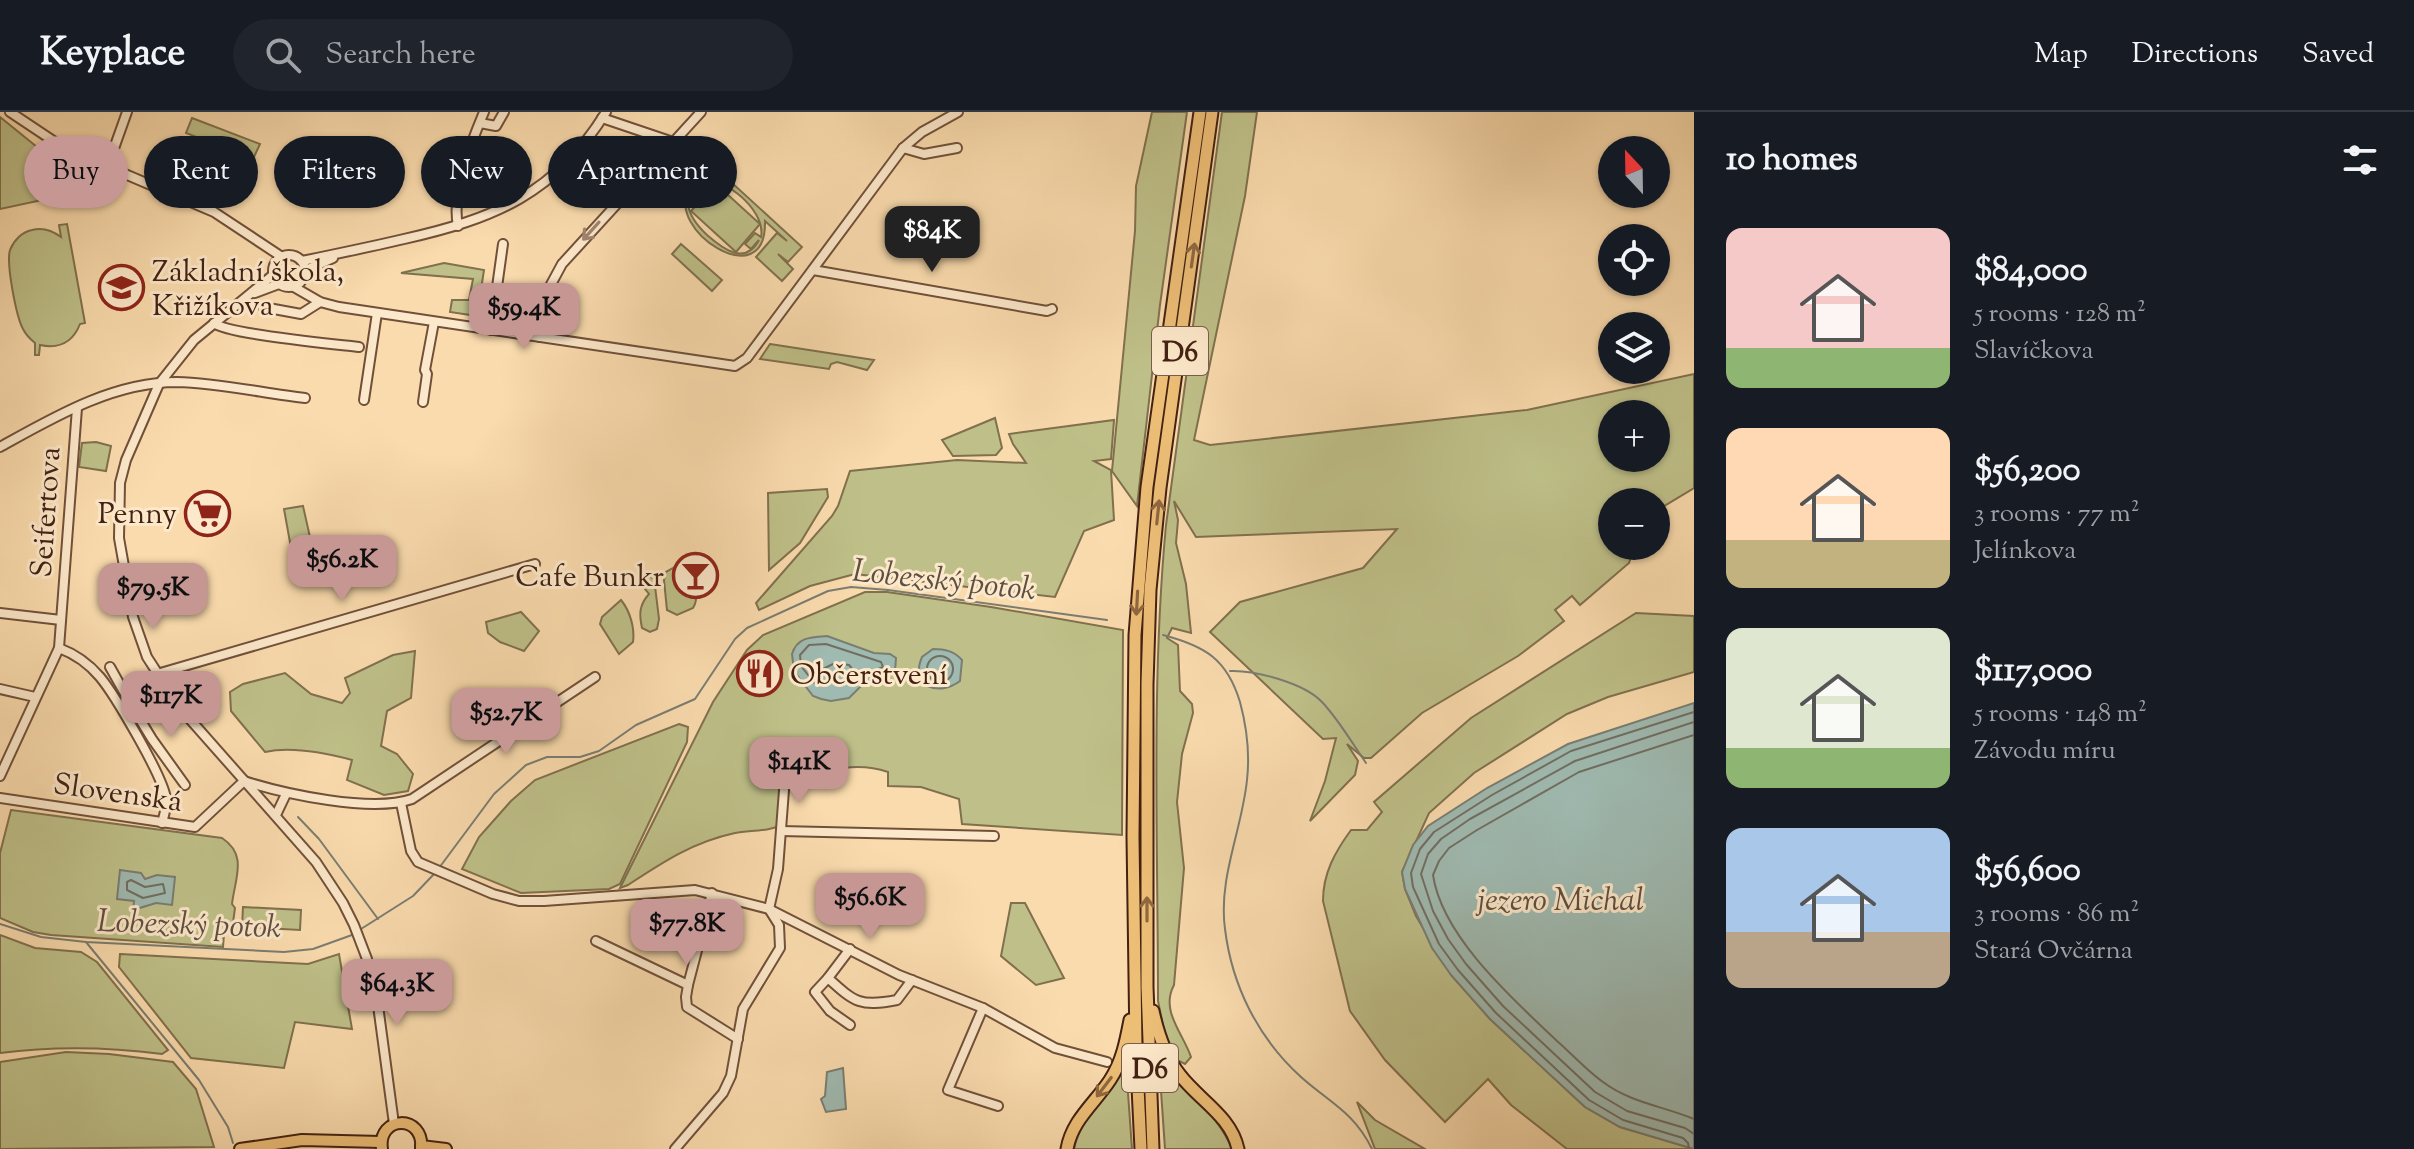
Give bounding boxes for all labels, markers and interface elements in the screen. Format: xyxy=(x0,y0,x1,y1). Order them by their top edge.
search box xyxy=(233,19,793,91)
text: Keyplace xyxy=(40,28,185,82)
icon: search xyxy=(261,33,305,77)
text: Search here xyxy=(325,34,476,77)
text: Map xyxy=(2034,35,2088,75)
text: Directions xyxy=(2132,35,2258,75)
text: Saved xyxy=(2302,35,2374,75)
chip: Buy xyxy=(24,136,128,208)
chip: Rent xyxy=(144,136,258,208)
chip: Filters xyxy=(274,136,405,208)
chip: New xyxy=(421,136,532,208)
chip: Apartment xyxy=(548,136,737,208)
north arrow xyxy=(1598,136,1670,208)
map controls xyxy=(1598,136,1670,560)
text: 10 homes xyxy=(1726,136,1858,185)
icon: filters xyxy=(2338,138,2382,182)
pin: $84K xyxy=(885,206,979,274)
text: $84K xyxy=(903,213,961,250)
one-way arrow xyxy=(583,220,601,240)
button: locate xyxy=(1598,224,1670,296)
one-way arrow xyxy=(1186,243,1201,268)
text: $84,000 xyxy=(1974,247,2087,296)
place label: Základní škola, Křižíkova xyxy=(152,252,344,329)
icon: home xyxy=(1790,260,1886,356)
school or university icon: Základní škola, Křižíkova xyxy=(97,264,145,312)
pin: $59.4K xyxy=(459,283,589,351)
text: $59.4K xyxy=(487,290,561,327)
text: 5 rooms · 128 m² xyxy=(1974,296,2146,333)
button: layers xyxy=(1598,312,1670,384)
road number: D6 xyxy=(1152,327,1208,375)
text: Slavíčkova xyxy=(1974,333,2094,370)
button: + xyxy=(1598,400,1670,472)
street label: Seifertova xyxy=(21,445,74,579)
text: $56,200 xyxy=(1974,447,2080,496)
icon: home xyxy=(1790,460,1886,556)
button: − xyxy=(1598,488,1670,560)
supermarket icon: Penny xyxy=(184,489,232,537)
place label: Penny xyxy=(98,494,177,537)
text: 3 rooms · 77 m² xyxy=(1974,496,2139,533)
one-way arrow xyxy=(1150,499,1165,526)
text: Jelínkova xyxy=(1974,533,2076,570)
pin: $56.2K xyxy=(277,535,407,603)
text: $56.2K xyxy=(306,542,378,579)
water label: Lobezský potok xyxy=(850,549,1038,614)
bar icon: Cafe Bunkr xyxy=(671,552,719,600)
place label: Cafe Bunkr xyxy=(515,557,664,600)
pin: $79.5K xyxy=(88,563,218,631)
text: $79.5K xyxy=(116,570,190,607)
one-way arrow xyxy=(1129,589,1144,616)
text: $117,000 xyxy=(1974,647,2092,696)
restaurant icon: Občerstvení xyxy=(735,650,783,698)
place label: Občerstvení xyxy=(790,655,948,698)
icon: home xyxy=(1790,660,1886,756)
pin: $117K xyxy=(115,671,227,739)
text: $117K xyxy=(139,678,203,715)
pin: $52.7K xyxy=(441,688,571,756)
text: $52.7K xyxy=(469,695,543,732)
text: 5 rooms · 148 m² xyxy=(1974,696,2147,733)
text: Závodu míru xyxy=(1974,733,2116,770)
pin: $141K xyxy=(743,737,855,805)
text: $141K xyxy=(767,744,831,781)
street label: Slovenská xyxy=(50,764,185,825)
text: $56,600 xyxy=(1974,847,2081,896)
icon: home xyxy=(1790,860,1886,956)
pin: $56.6K xyxy=(805,873,935,941)
water label: jezero Michal xyxy=(1475,879,1644,925)
text: $56.6K xyxy=(834,880,906,917)
one-way arrow xyxy=(1139,896,1155,923)
text: 3 rooms · 86 m² xyxy=(1974,896,2139,933)
pin: $77.8K xyxy=(622,899,752,967)
water label: Lobezský potok xyxy=(96,900,282,952)
text: $77.8K xyxy=(648,906,726,943)
text: Stará Ovčárna xyxy=(1974,933,2133,970)
pin: $64.3K xyxy=(332,959,462,1027)
text: $64.3K xyxy=(359,966,435,1003)
road number: D6 xyxy=(1122,1044,1178,1092)
one-way arrow xyxy=(1096,1076,1113,1097)

